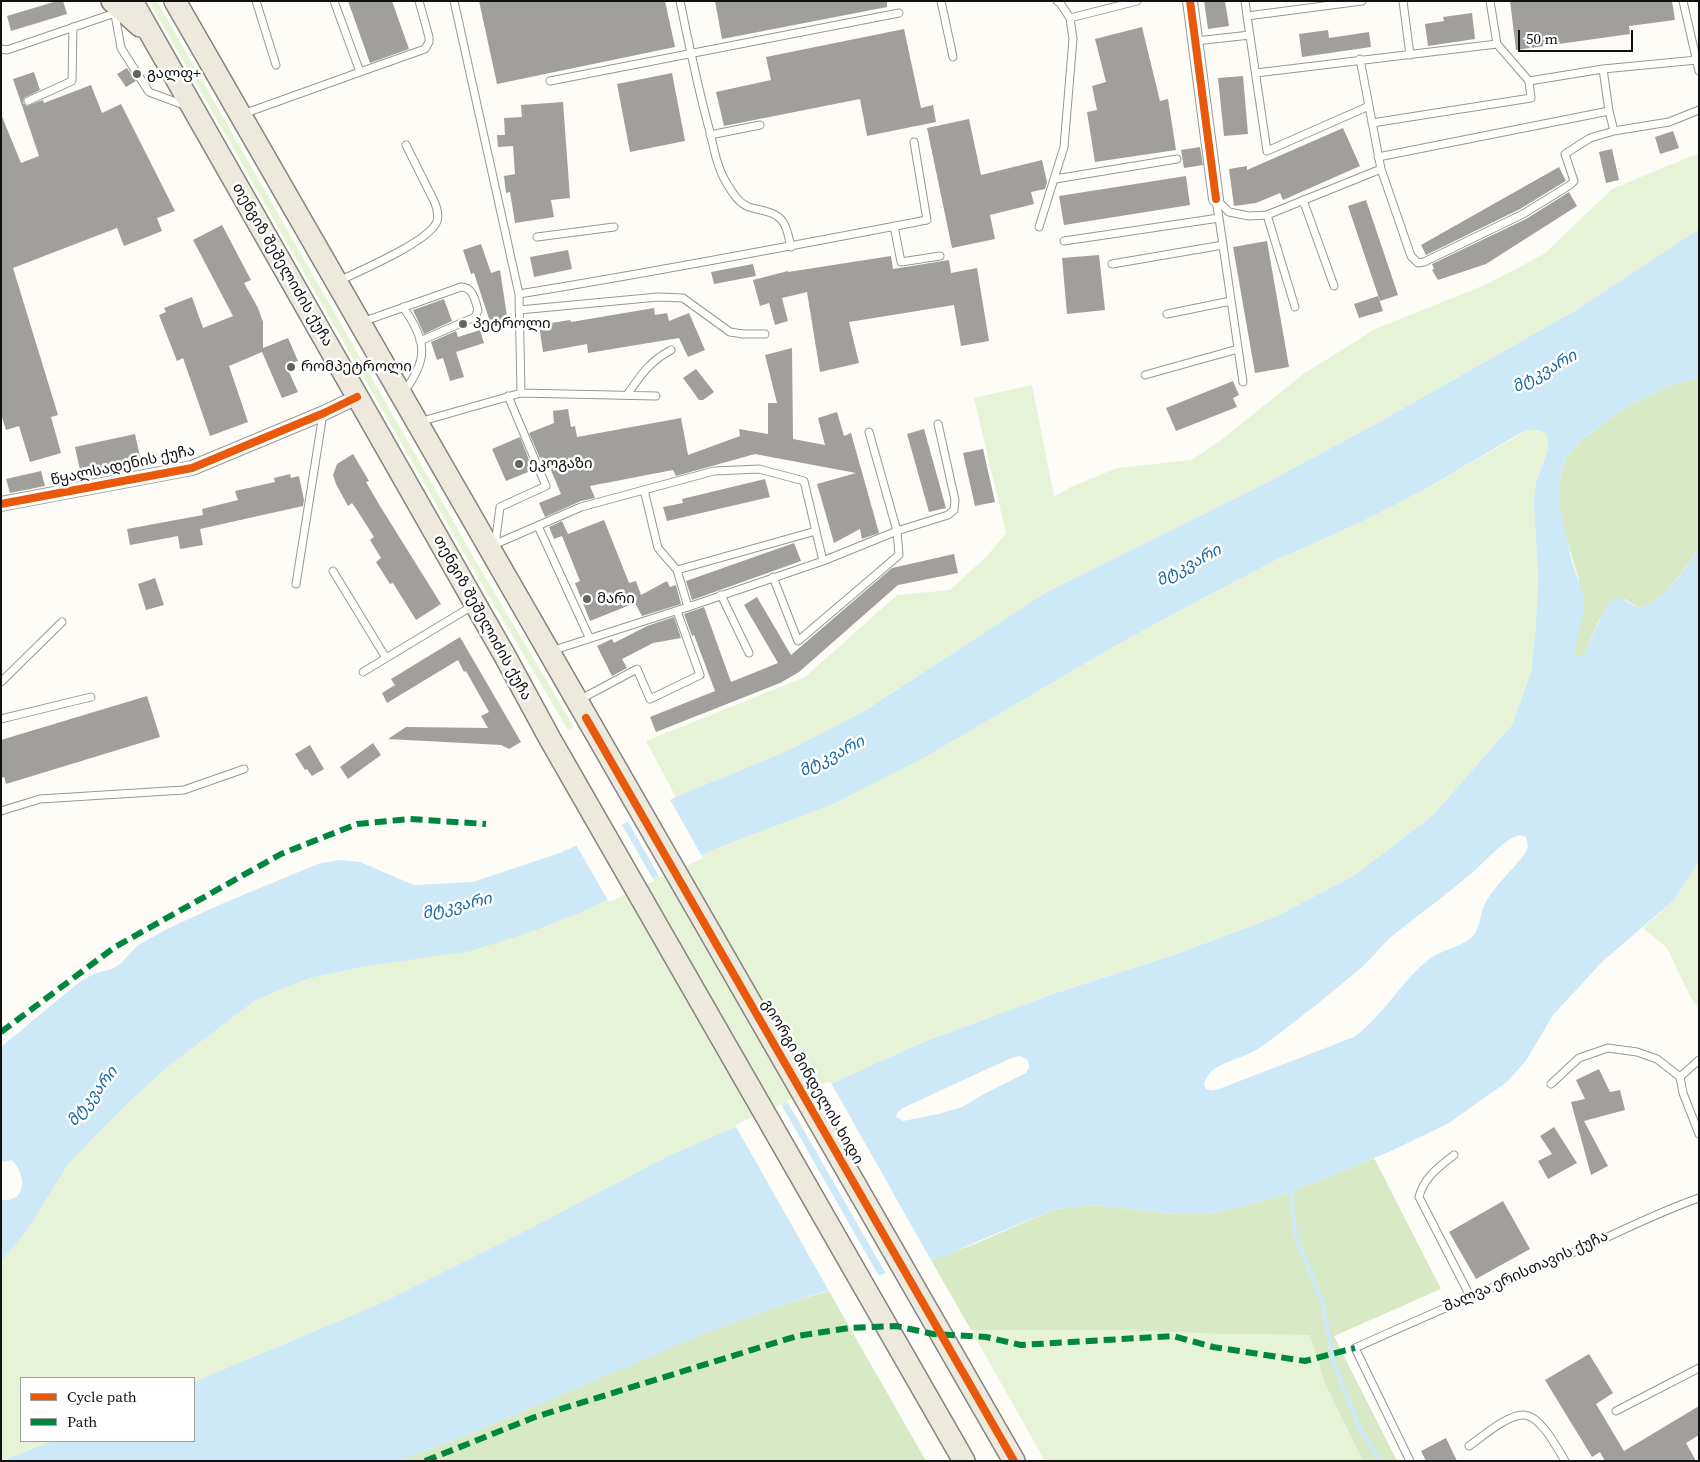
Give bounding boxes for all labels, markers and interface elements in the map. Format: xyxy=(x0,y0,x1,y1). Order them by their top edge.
scale bar xyxy=(1520,20,1635,52)
text: 50 m xyxy=(1526,28,1558,49)
place label: გალფ+ xyxy=(147,65,201,83)
marker: გალფ+ xyxy=(131,68,143,80)
street label: თენგიზ შეშელიძის ქუჩა xyxy=(228,180,336,350)
place label: პეტროლი xyxy=(473,315,551,333)
marker: პეტროლი xyxy=(457,318,469,330)
water label: მტკვარი xyxy=(1509,346,1581,398)
place label: რომპეტროლი xyxy=(301,358,412,376)
marker: რომპეტროლი xyxy=(285,361,297,373)
street label: წყალსადენის ქუჩა xyxy=(49,442,197,490)
place label: ეკოგაზი xyxy=(529,455,593,473)
marker: ეკოგაზი xyxy=(513,458,525,470)
street label: თენგიზ შეშელიძის ქუჩა xyxy=(429,532,535,704)
water label: მტკვარი xyxy=(1153,541,1225,591)
place label: მარი xyxy=(597,590,635,608)
marker: მარი xyxy=(581,593,593,605)
water label: მტკვარი xyxy=(796,732,868,782)
water label: მტკვარი xyxy=(420,890,494,924)
street label: გიორგი მინდელის ხიდი xyxy=(757,996,867,1168)
water label: მტკვარი xyxy=(64,1063,122,1131)
street label: შალვა ერისთავის ქუჩა xyxy=(1441,1228,1611,1316)
legend xyxy=(20,1377,195,1442)
text: Cycle path xyxy=(67,1386,137,1407)
text: Path xyxy=(67,1411,97,1432)

